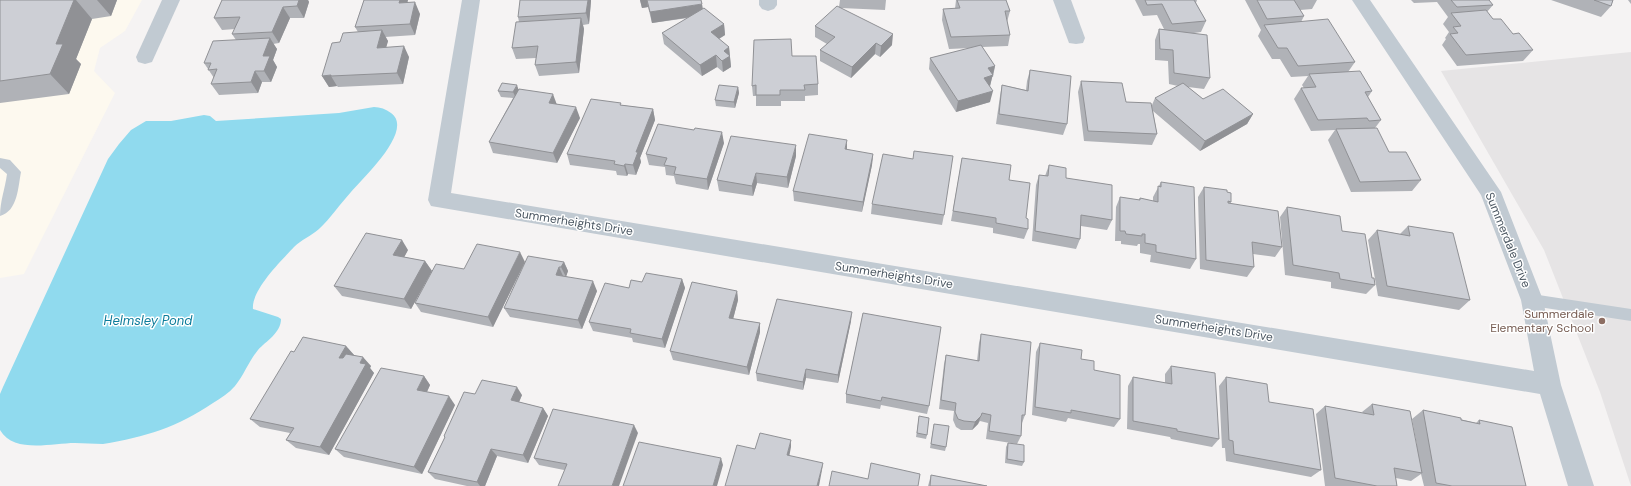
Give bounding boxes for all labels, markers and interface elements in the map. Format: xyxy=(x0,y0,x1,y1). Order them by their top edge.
street label: Summerdale Drive xyxy=(1482,190,1534,290)
street label: Summerheights Drive xyxy=(514,205,634,239)
street label: Summerheights Drive xyxy=(834,258,954,292)
place label: Summerdale Elementary School xyxy=(1490,306,1594,336)
street label: Summerheights Drive xyxy=(1154,311,1274,345)
water label: Helmsley Pond xyxy=(104,312,193,329)
marker: Summerdale Elementary School xyxy=(1597,316,1607,326)

